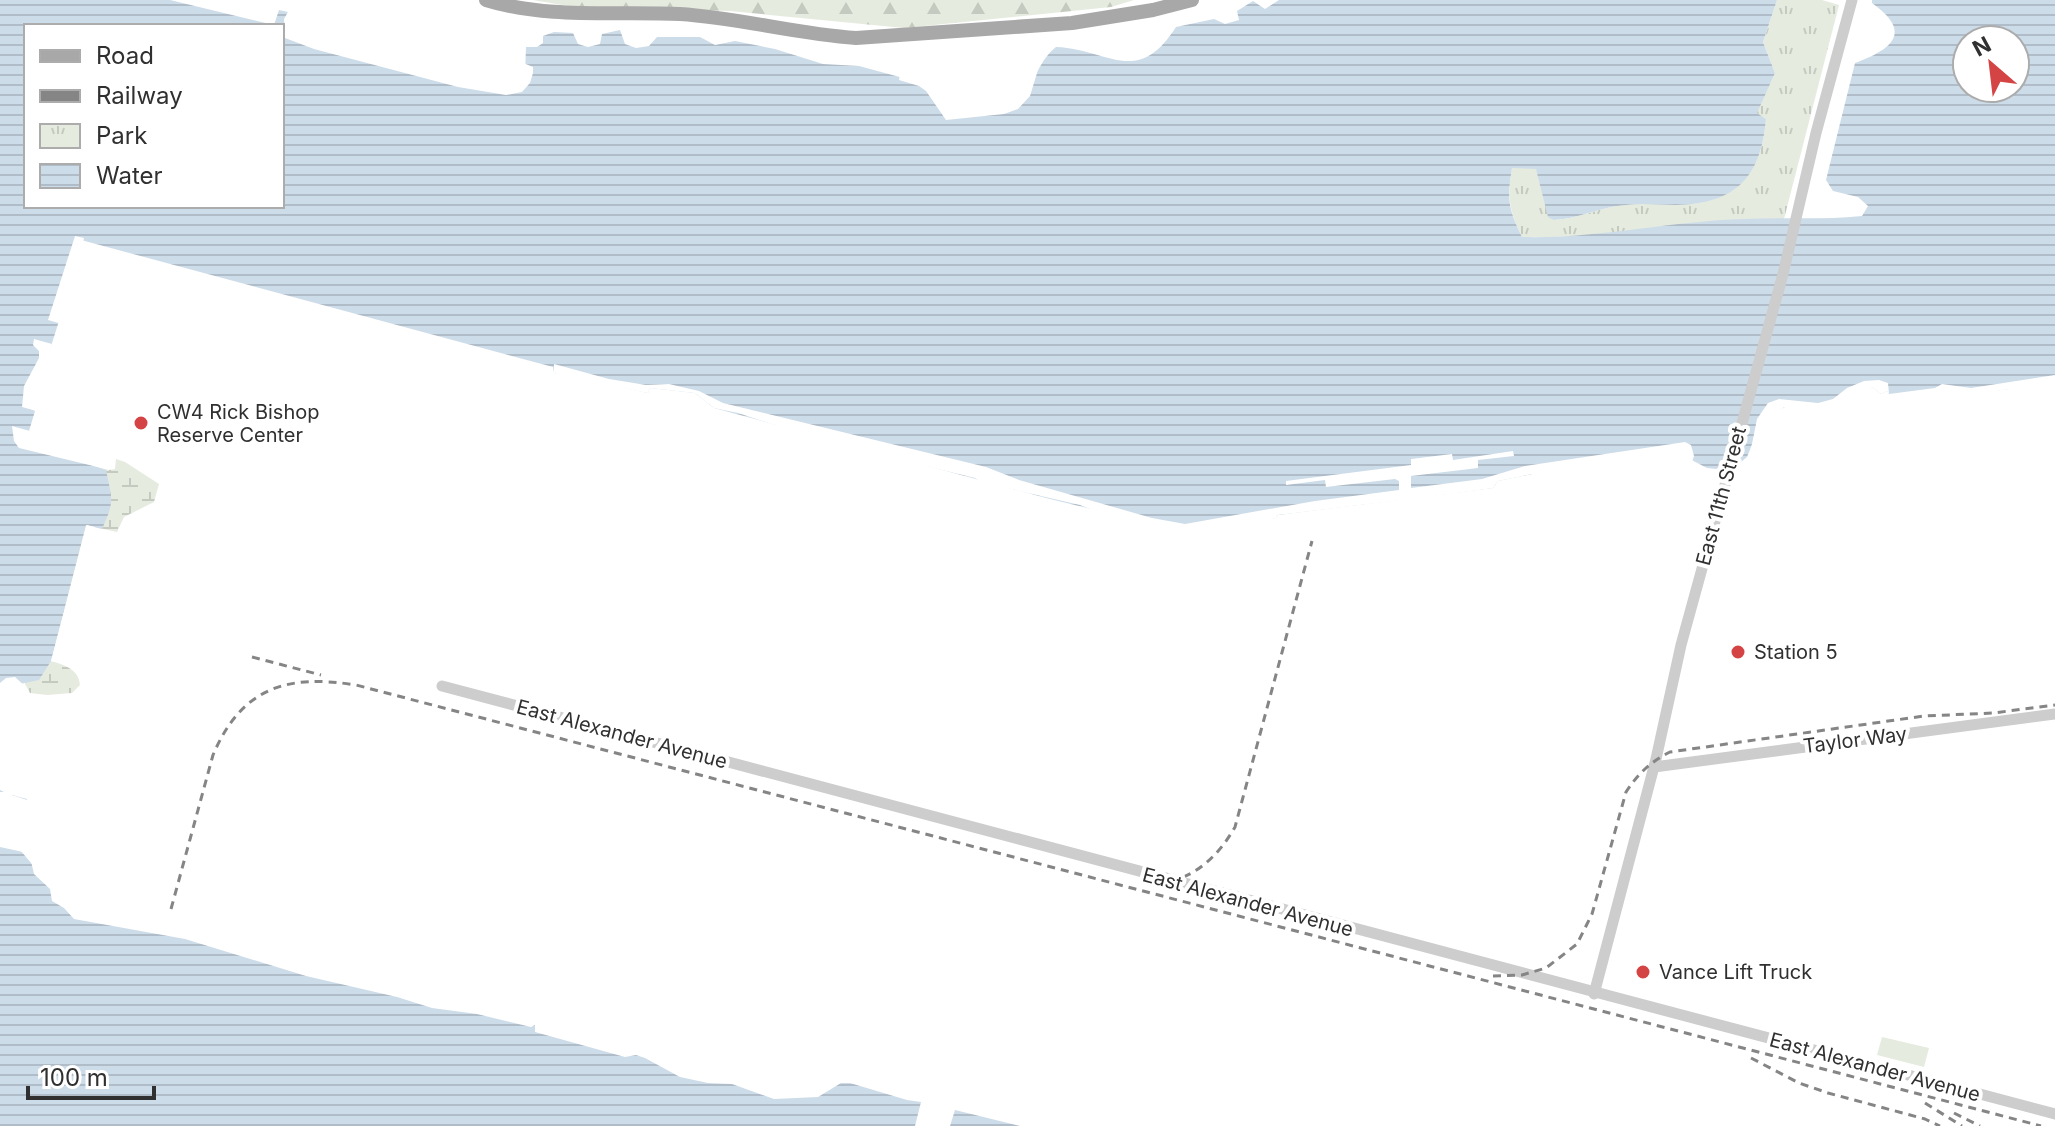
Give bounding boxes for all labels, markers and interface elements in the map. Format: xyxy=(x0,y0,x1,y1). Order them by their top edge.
legend xyxy=(24,24,284,208)
north arrow xyxy=(1951,24,2031,104)
text: N xyxy=(1968,31,1995,62)
text: Road xyxy=(96,41,154,70)
text: Railway xyxy=(96,81,183,110)
text: Park xyxy=(96,121,147,150)
text: Water xyxy=(96,161,163,190)
place label: CW4 Rick Bishop Reserve Center xyxy=(157,400,319,447)
marker: CW4 Rick Bishop Reserve Center xyxy=(132,414,150,432)
street label: East 11th Street xyxy=(1691,423,1751,568)
place label: Station 5 xyxy=(1754,640,1838,664)
marker: Station 5 xyxy=(1729,643,1747,661)
street label: East Alexander Avenue xyxy=(514,694,730,774)
street label: Taylor Way xyxy=(1802,722,1908,758)
street label: East Alexander Avenue xyxy=(1140,862,1356,942)
place label: Vance Lift Truck xyxy=(1659,960,1812,984)
marker: Vance Lift Truck xyxy=(1634,963,1652,981)
street label: East Alexander Avenue xyxy=(1767,1027,1983,1107)
scale bar xyxy=(28,1050,154,1100)
text: 100 m xyxy=(40,1063,108,1092)

